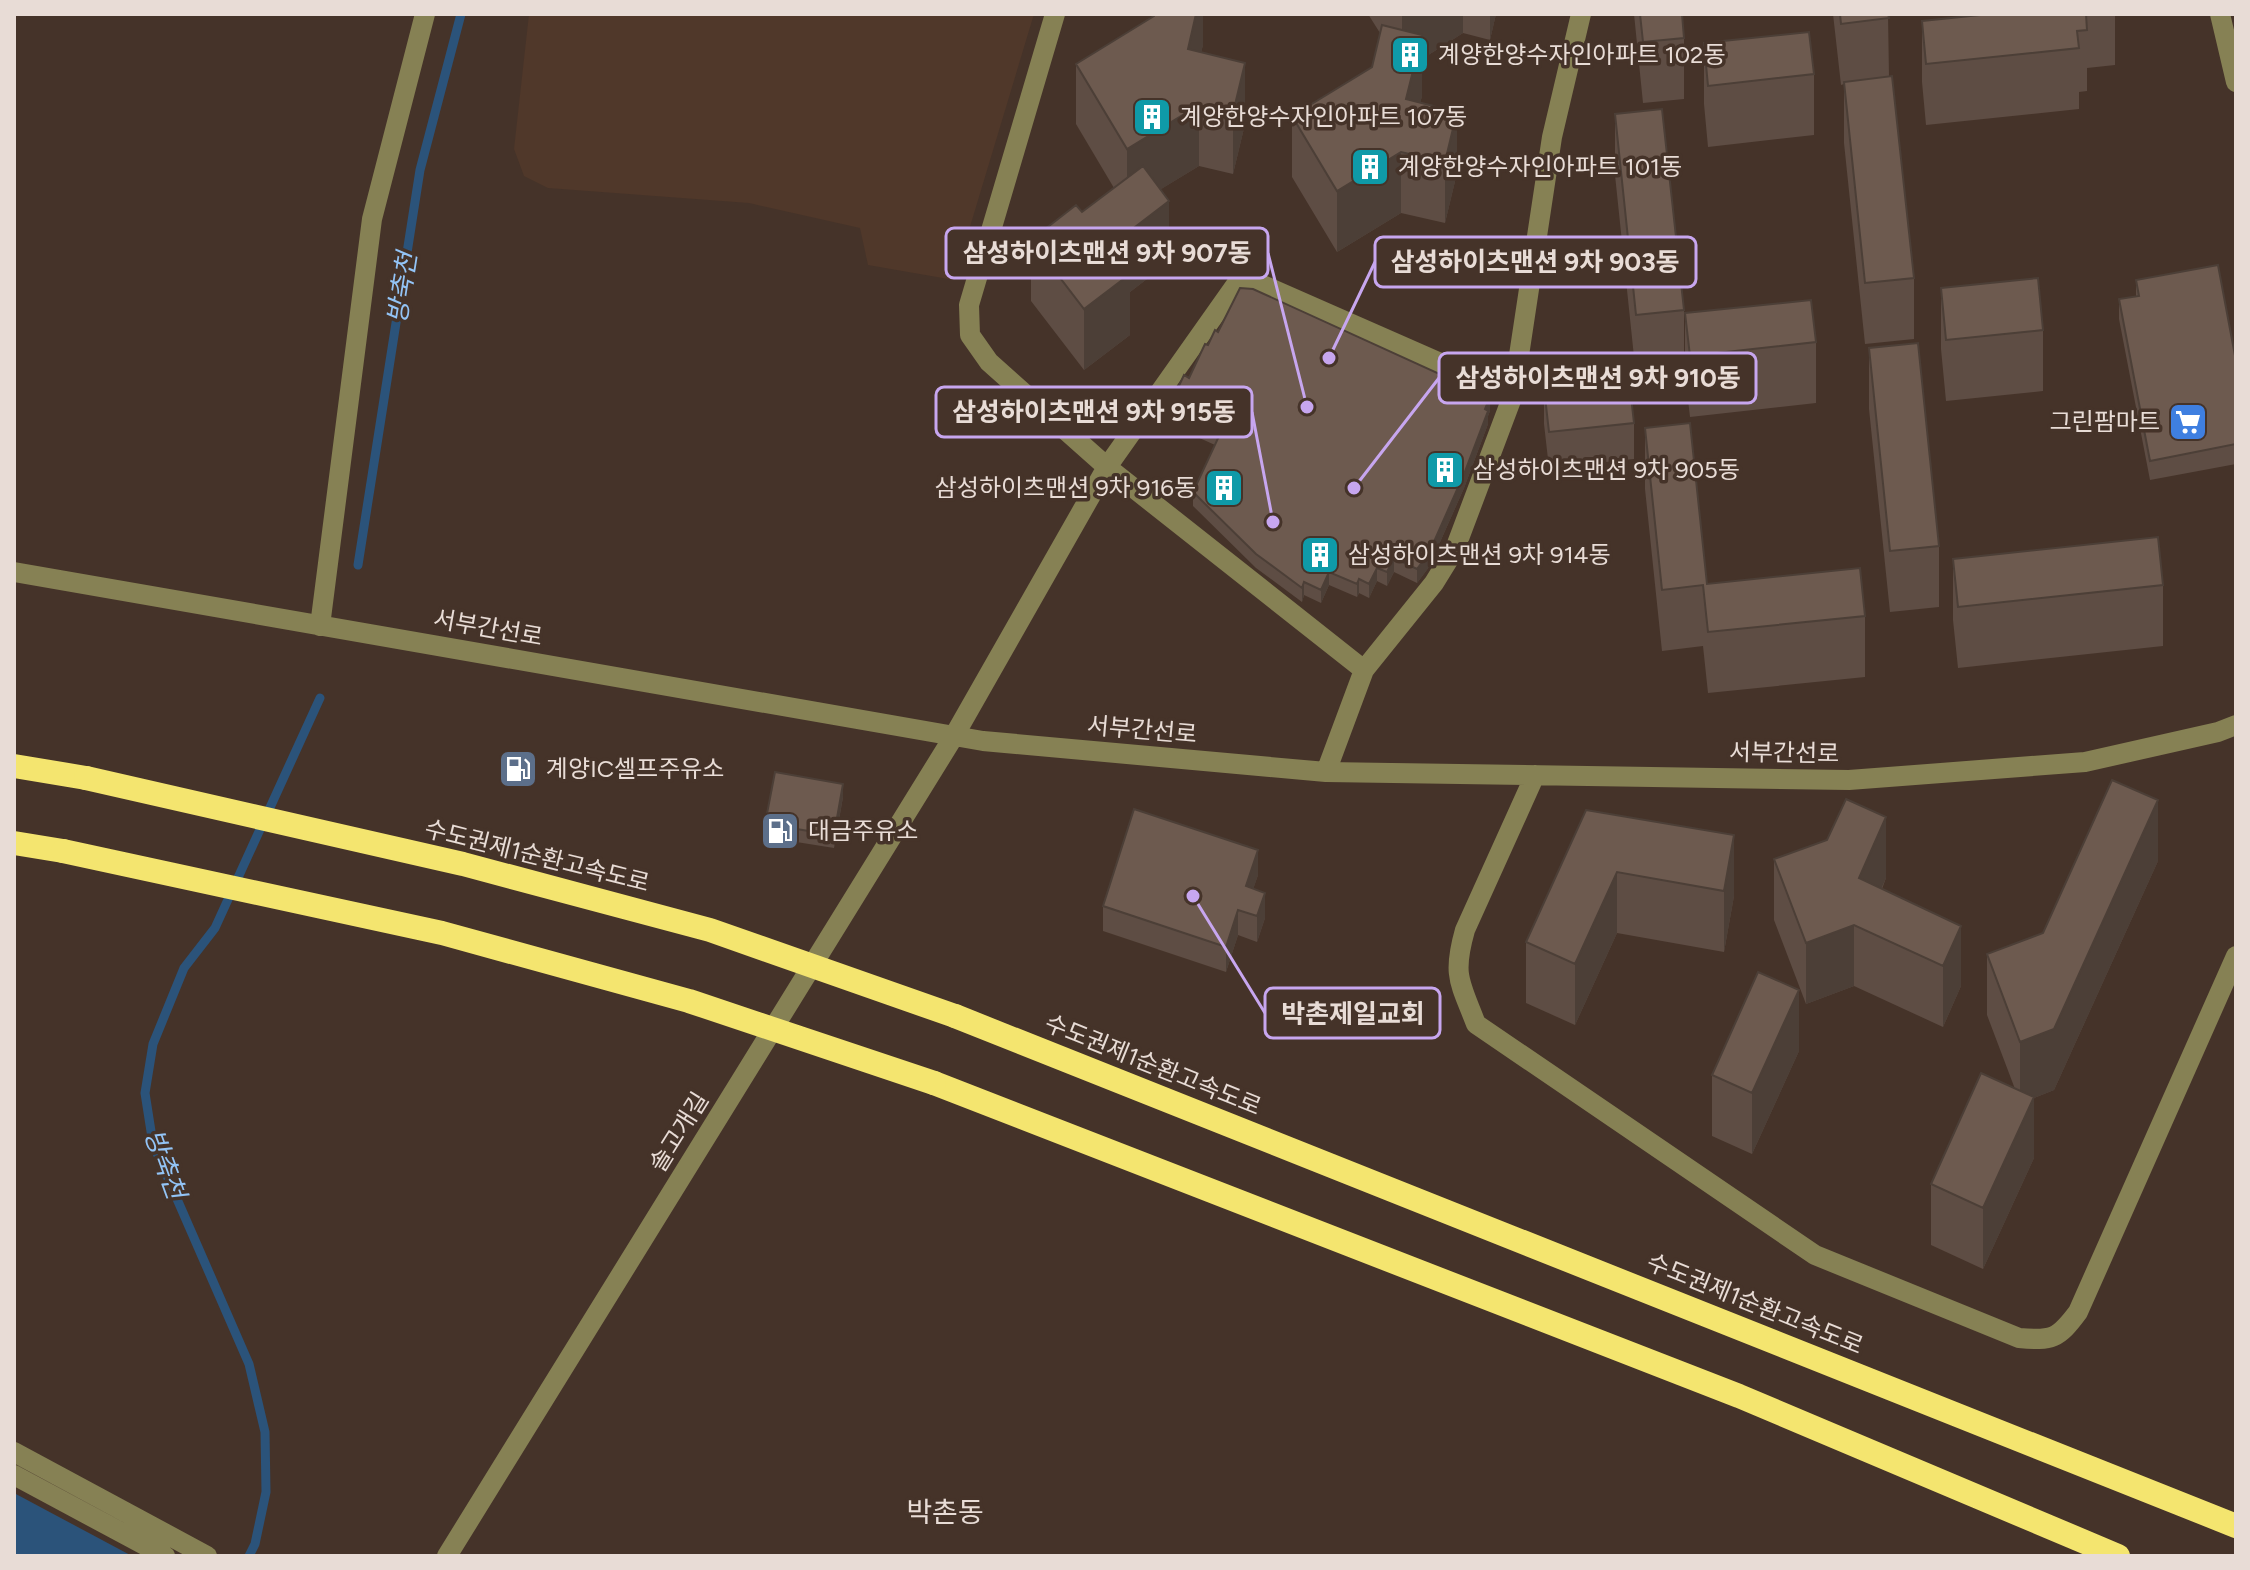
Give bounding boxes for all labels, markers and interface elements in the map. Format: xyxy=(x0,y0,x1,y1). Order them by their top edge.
building icon: 계양한양수자인아파트 102동 xyxy=(1389,34,1431,76)
place label: 계양한양수자인아파트 102동 xyxy=(1438,40,1726,69)
building icon: 계양한양수자인아파트 107동 xyxy=(1131,96,1173,138)
place label: 계양한양수자인아파트 107동 xyxy=(1180,102,1467,131)
building icon: 계양한양수자인아파트 101동 xyxy=(1349,146,1391,188)
place label: 계양한양수자인아파트 101동 xyxy=(1398,152,1682,181)
callout: 삼성하이츠맨션 9차 907동 xyxy=(946,228,1268,278)
text: 삼성하이츠맨션 9차 907동 xyxy=(962,237,1252,269)
callout: 삼성하이츠맨션 9차 903동 xyxy=(1375,237,1696,287)
text: 삼성하이츠맨션 9차 903동 xyxy=(1390,246,1680,278)
water label: 방축천 xyxy=(381,247,424,326)
callout: 삼성하이츠맨션 9차 910동 xyxy=(1439,353,1756,403)
text: 삼성하이츠맨션 9차 910동 xyxy=(1455,362,1741,394)
callout: 삼성하이츠맨션 9차 915동 xyxy=(936,387,1252,437)
text: 삼성하이츠맨션 9차 915동 xyxy=(952,396,1236,428)
supermarket icon: 그린팜마트 xyxy=(2167,401,2209,443)
place label: 그린팜마트 xyxy=(2050,407,2160,436)
building icon: 삼성하이츠맨션 9차 905동 xyxy=(1424,449,1466,491)
place label: 삼성하이츠맨션 9차 905동 xyxy=(1473,455,1740,484)
building icon: 삼성하이츠맨션 9차 916동 xyxy=(1203,467,1245,509)
place label: 삼성하이츠맨션 9차 916동 xyxy=(935,473,1196,502)
building icon: 삼성하이츠맨션 9차 914동 xyxy=(1299,534,1341,576)
place label: 삼성하이츠맨션 9차 914동 xyxy=(1348,540,1611,569)
street label: 서부간선로 xyxy=(431,604,545,651)
street label: 서부간선로 xyxy=(1086,710,1198,749)
street label: 서부간선로 xyxy=(1729,737,1839,768)
fuel station icon: 계양IC셀프주유소 xyxy=(497,748,539,790)
place label: 계양IC셀프주유소 xyxy=(546,754,724,783)
fuel station icon: 대금주유소 xyxy=(759,810,801,852)
street label: 수도권제1순환고속도로 xyxy=(422,814,653,897)
place label: 대금주유소 xyxy=(808,816,918,845)
callout: 박촌제일교회 xyxy=(1265,988,1440,1038)
text: 박촌제일교회 xyxy=(1281,998,1425,1030)
street label: 수도권제1순환고속도로 xyxy=(1041,1008,1266,1121)
street label: 솔고개길 xyxy=(643,1087,714,1177)
water label: 방축천 xyxy=(138,1125,193,1206)
street label: 수도권제1순환고속도로 xyxy=(1643,1247,1868,1360)
district label: 박촌동 xyxy=(906,1495,984,1529)

